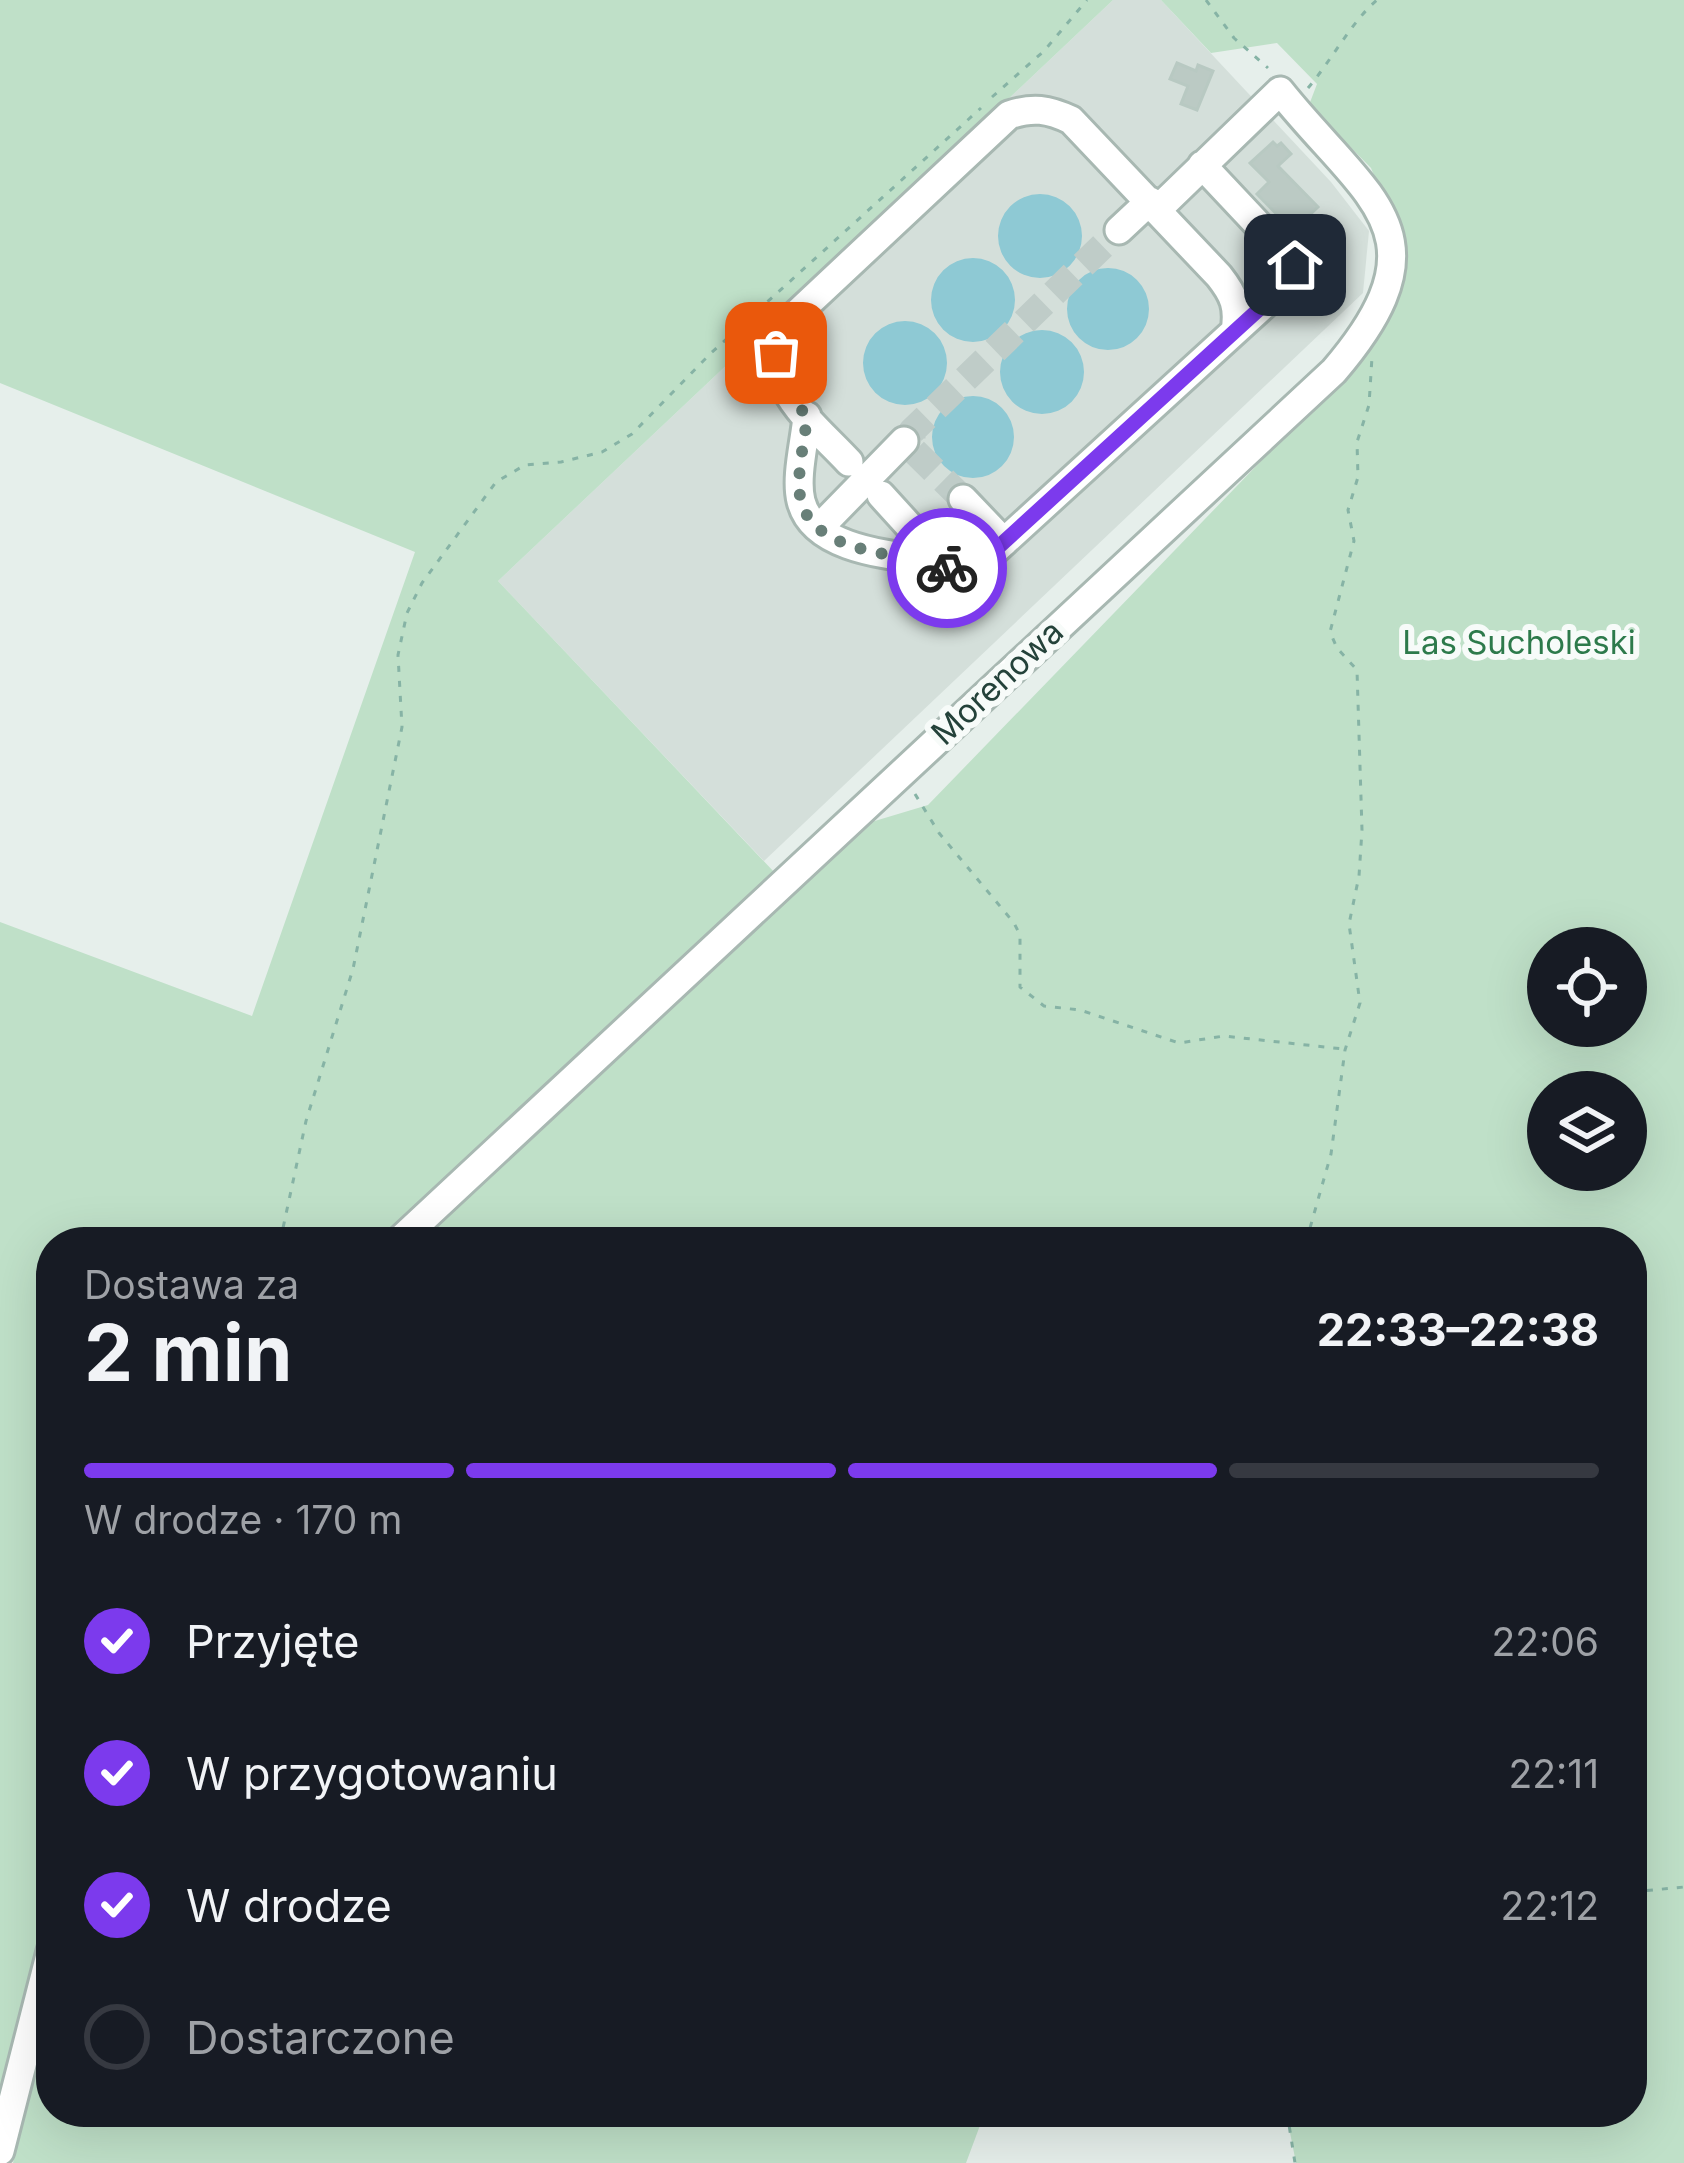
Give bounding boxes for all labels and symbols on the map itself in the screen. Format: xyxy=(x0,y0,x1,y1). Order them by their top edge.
pin xyxy=(1244,214,1346,316)
pin xyxy=(725,302,827,404)
courier xyxy=(887,508,1007,628)
street label: Morenowa xyxy=(923,611,1071,753)
park label: Las Sucholeski xyxy=(1402,622,1636,662)

